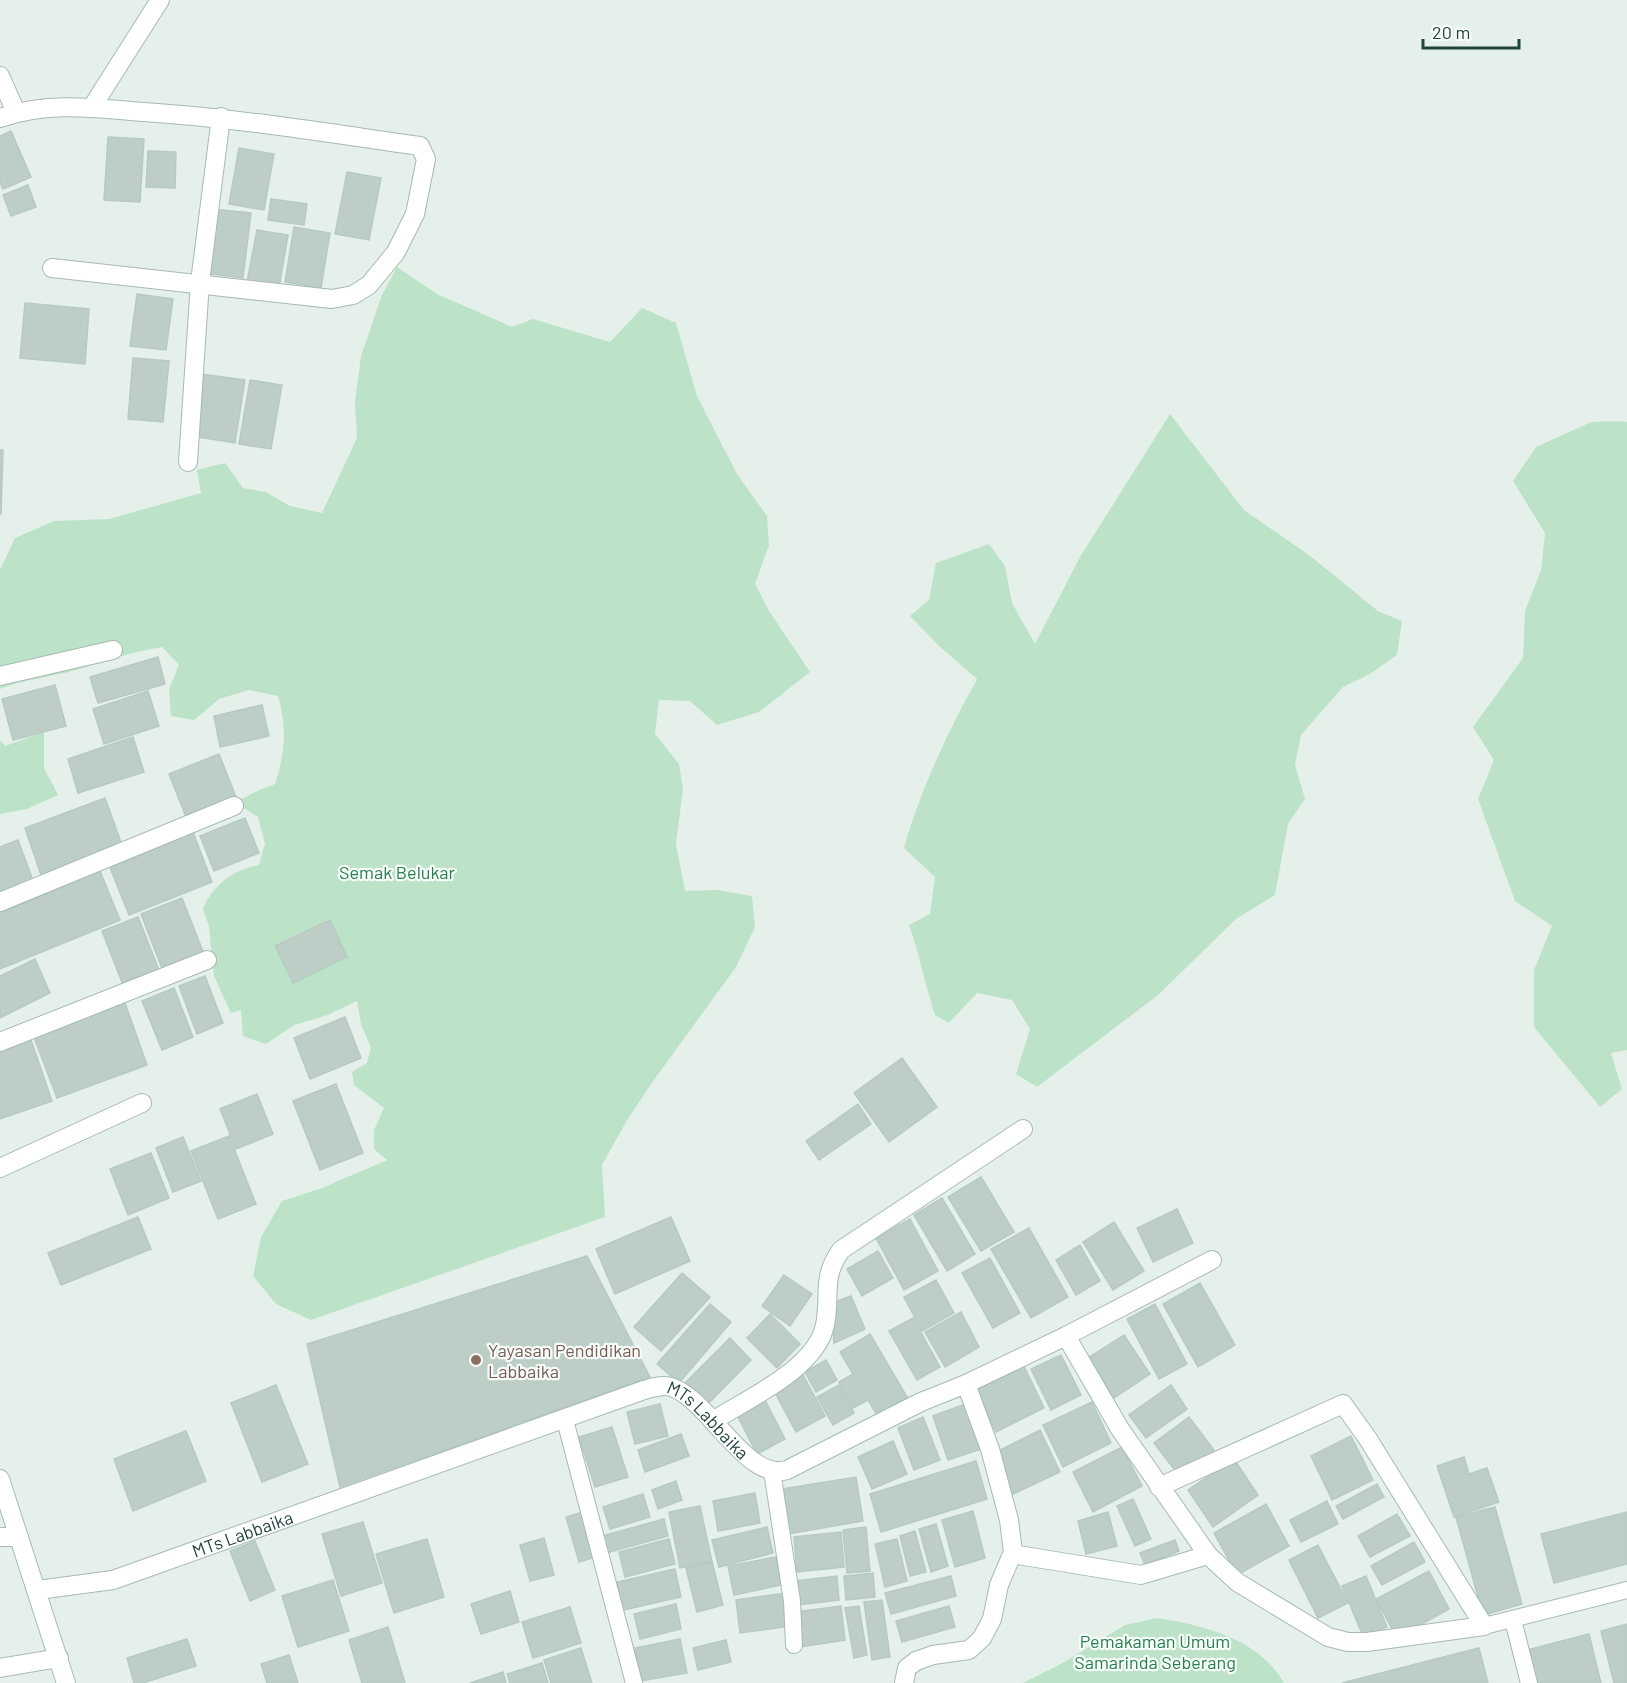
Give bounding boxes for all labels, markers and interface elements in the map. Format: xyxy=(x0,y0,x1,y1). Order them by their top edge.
scale bar xyxy=(1423,12,1519,50)
text: 20 m xyxy=(1432,21,1470,43)
park label: Semak Belukar xyxy=(339,861,455,883)
place label: Yayasan Pendidikan Labbaika xyxy=(488,1339,641,1382)
marker: Yayasan Pendidikan Labbaika xyxy=(469,1353,483,1367)
street label: MTs Labbaika xyxy=(664,1376,754,1464)
street label: MTs Labbaika xyxy=(189,1506,296,1562)
park label: Pemakaman Umum Samarinda Seberang xyxy=(1074,1630,1236,1673)

